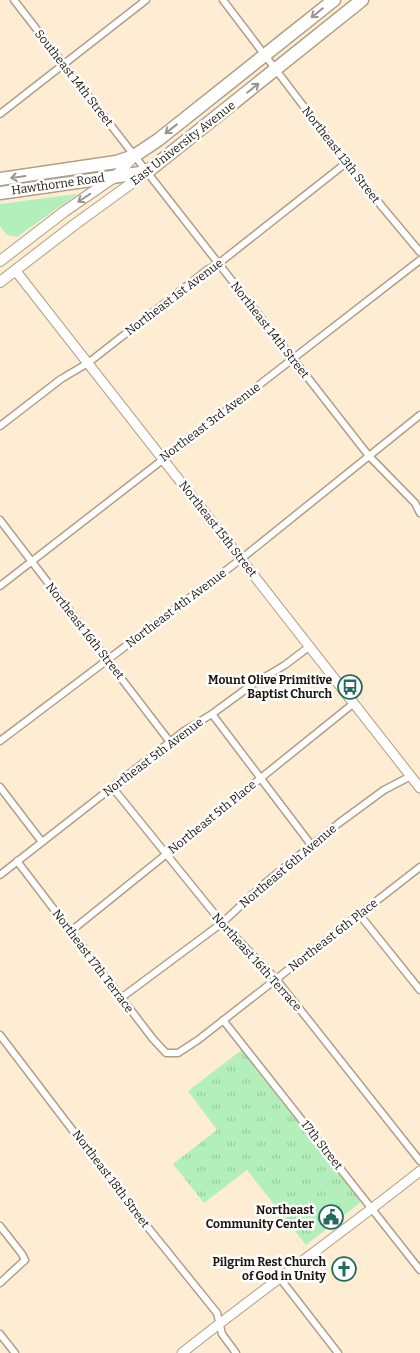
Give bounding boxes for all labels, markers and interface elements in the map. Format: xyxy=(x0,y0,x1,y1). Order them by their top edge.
one-way arrow xyxy=(311,8,324,19)
street label: Southeast 14th Street xyxy=(32,27,116,130)
one-way arrow xyxy=(247,82,260,93)
street label: East University Avenue xyxy=(128,98,238,188)
street label: Northeast 13th Street xyxy=(299,104,383,206)
one-way arrow xyxy=(165,123,178,134)
street label: Hawthorne Road xyxy=(11,171,105,197)
one-way arrow xyxy=(10,172,26,182)
one-way arrow xyxy=(77,193,91,203)
street label: Northeast 1st Avenue xyxy=(123,256,225,338)
street label: Northeast 14th Street xyxy=(228,279,312,382)
street label: Northeast 3rd Avenue xyxy=(157,380,263,464)
street label: Northeast 15th Street xyxy=(176,478,260,580)
street label: Northeast 4th Avenue xyxy=(123,566,229,650)
street label: Northeast 16th Street xyxy=(43,580,127,683)
place label: Mount Olive Primitive Baptist Church xyxy=(208,673,332,701)
bus stop icon: Mount Olive Primitive Baptist Church xyxy=(337,674,363,700)
street label: Northeast 5th Avenue xyxy=(100,715,206,799)
street label: Northeast 5th Place xyxy=(165,777,259,857)
street label: Northeast 6th Avenue xyxy=(237,821,339,911)
street label: Northeast 6th Place xyxy=(286,896,380,974)
street label: Northeast 17th Terrace xyxy=(50,907,136,1015)
street label: Northeast 16th Terrace xyxy=(209,910,305,1014)
street label: 17th Street xyxy=(298,1118,346,1173)
street label: Northeast 18th Street xyxy=(70,1127,153,1231)
place label: Northeast Community Center xyxy=(206,1203,314,1231)
public building icon: Northeast Community Center xyxy=(318,1204,344,1230)
place label: Pilgrim Rest Church of God in Unity xyxy=(213,1255,326,1283)
church icon: Pilgrim Rest Church of God in Unity xyxy=(331,1256,357,1282)

